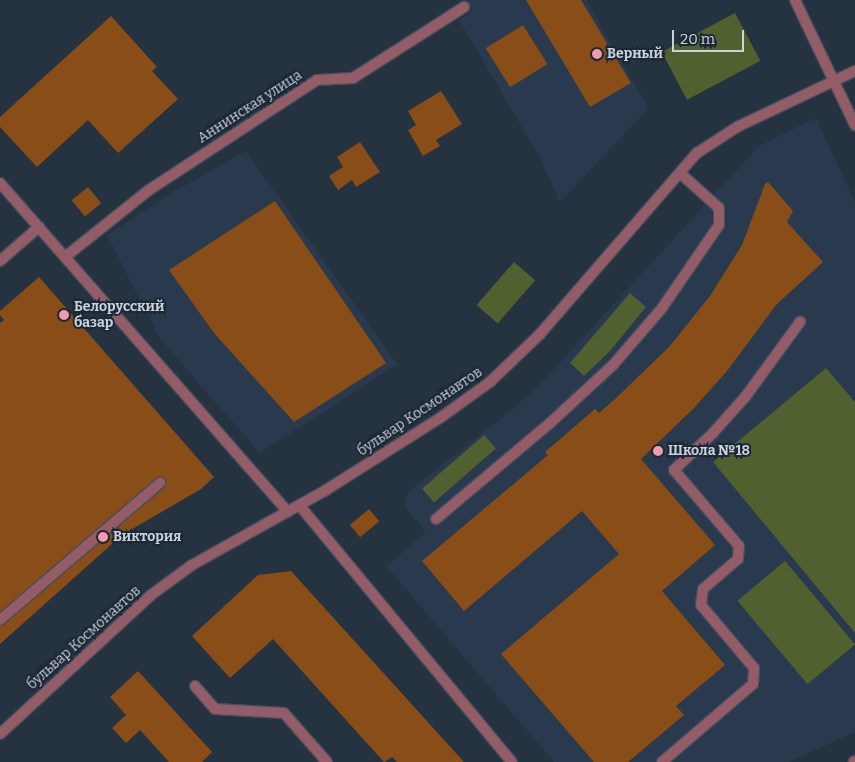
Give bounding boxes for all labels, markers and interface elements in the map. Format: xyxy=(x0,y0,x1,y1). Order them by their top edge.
scale bar xyxy=(675,20,748,52)
text: 20 m xyxy=(680,30,715,48)
place label: Верный xyxy=(607,46,663,62)
marker: Верный xyxy=(591,48,603,60)
street label: Аннинская улица xyxy=(195,67,305,147)
place label: Белорусский базар xyxy=(74,299,164,332)
marker: Белорусский базар xyxy=(58,309,70,321)
street label: бульвар Космонавтов xyxy=(354,364,486,460)
place label: Школа №18 xyxy=(668,443,750,459)
marker: Школа №18 xyxy=(652,445,664,457)
place label: Виктория xyxy=(113,529,181,545)
marker: Виктория xyxy=(97,531,109,543)
street label: бульвар Космонавтов xyxy=(24,583,144,693)

